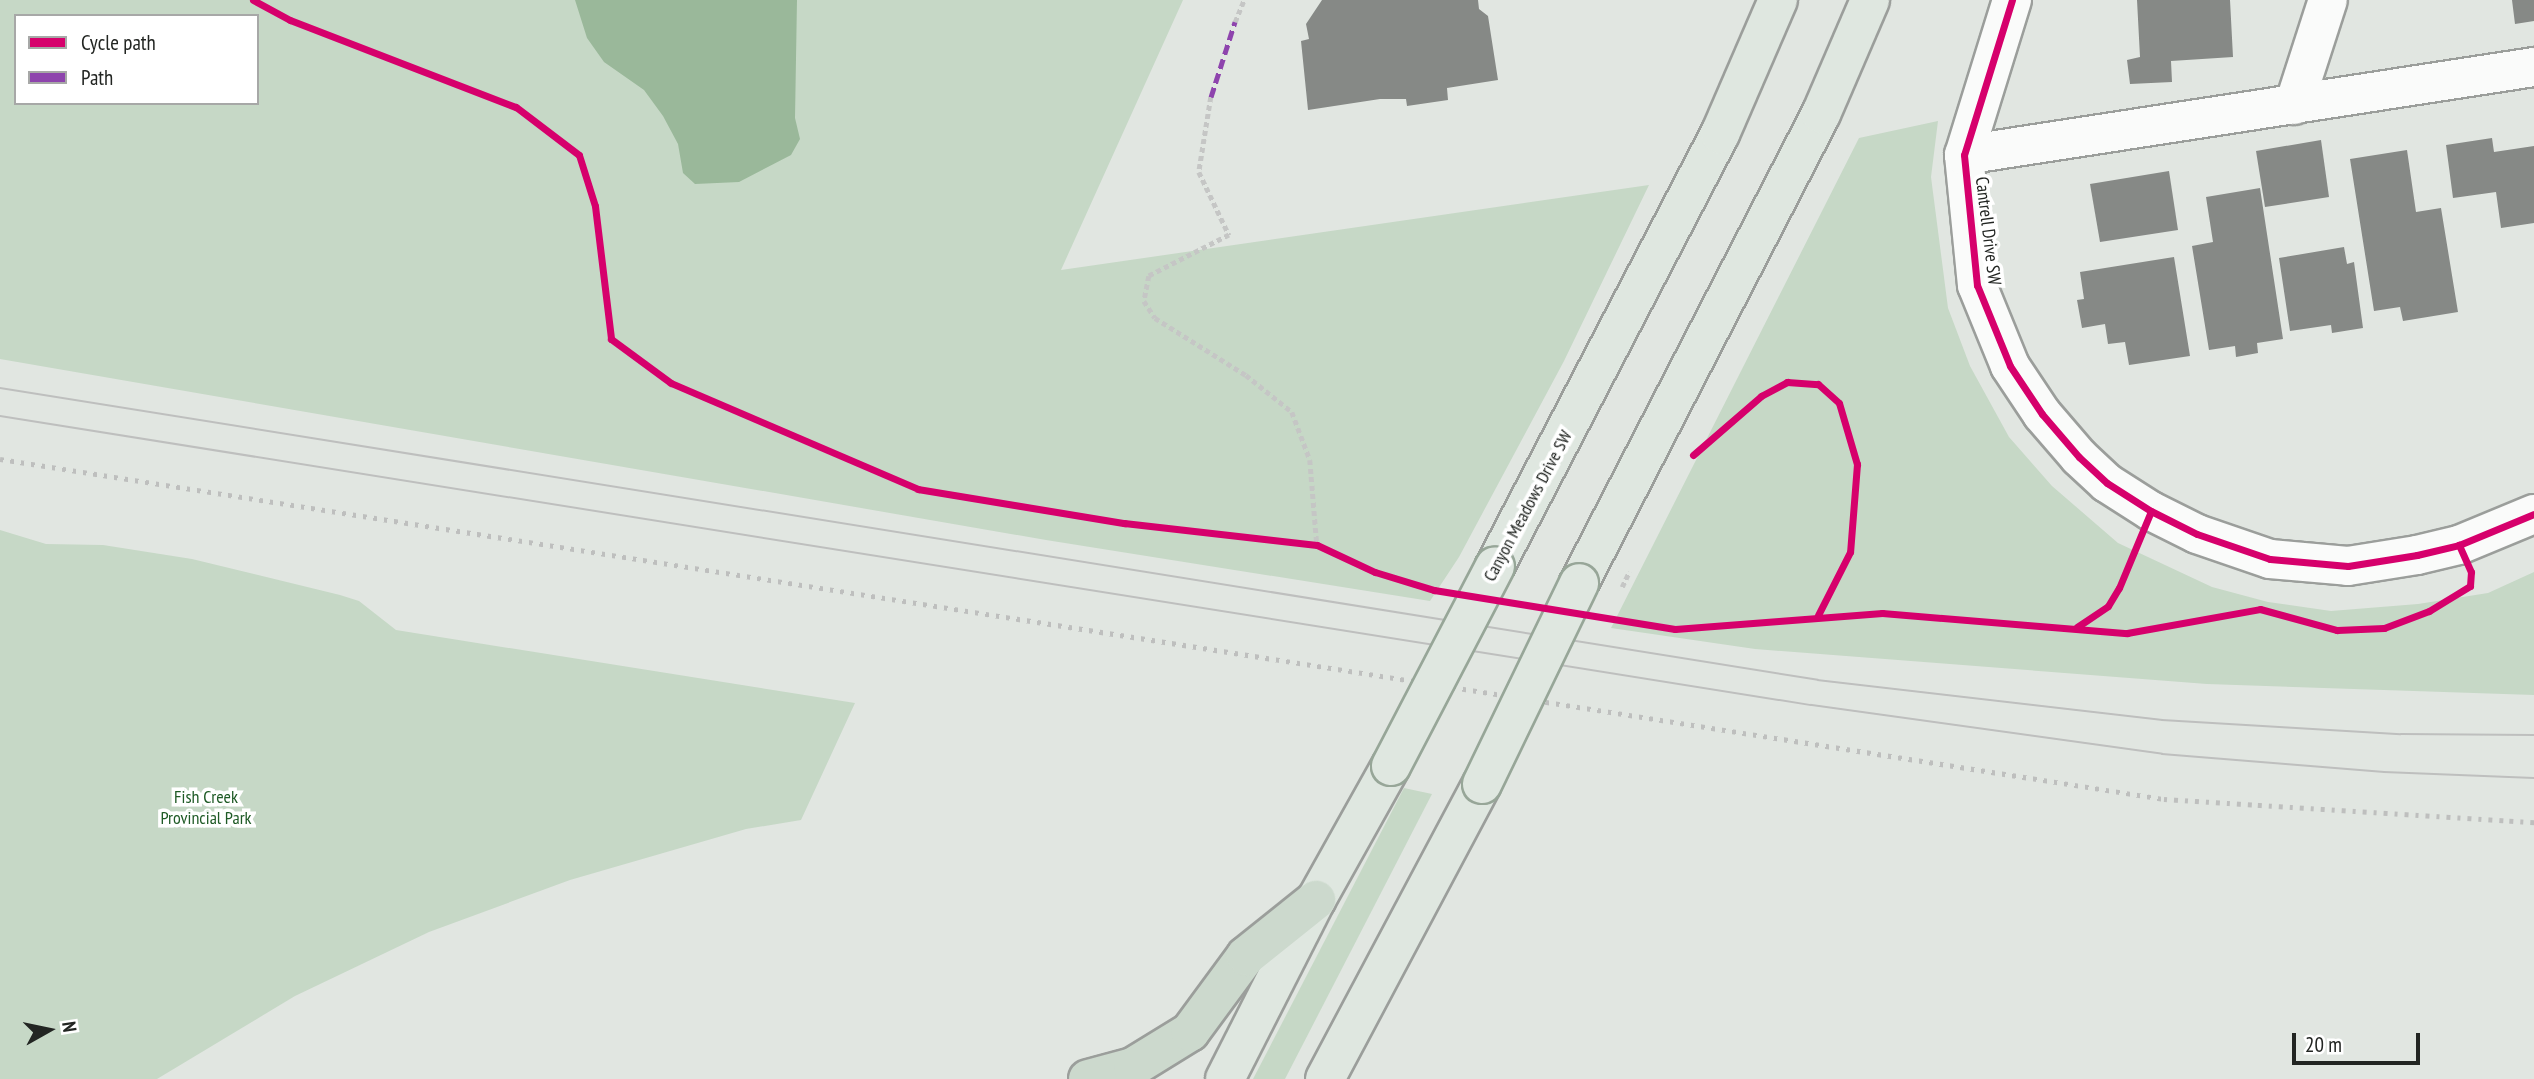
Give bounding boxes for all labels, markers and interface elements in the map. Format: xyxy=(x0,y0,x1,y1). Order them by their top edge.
legend xyxy=(14,14,259,105)
text: Cycle path xyxy=(81,29,156,56)
text: Path xyxy=(81,64,113,91)
street label: Cantrell Drive SW xyxy=(1971,176,2005,286)
street label: Canyon Meadows Drive SW xyxy=(1479,427,1577,585)
park label: Fish Creek Provincial Park xyxy=(160,787,252,830)
north arrow xyxy=(14,995,84,1065)
text: N xyxy=(57,1020,82,1034)
scale bar xyxy=(2296,1020,2424,1064)
text: 20 m xyxy=(2305,1031,2342,1058)

